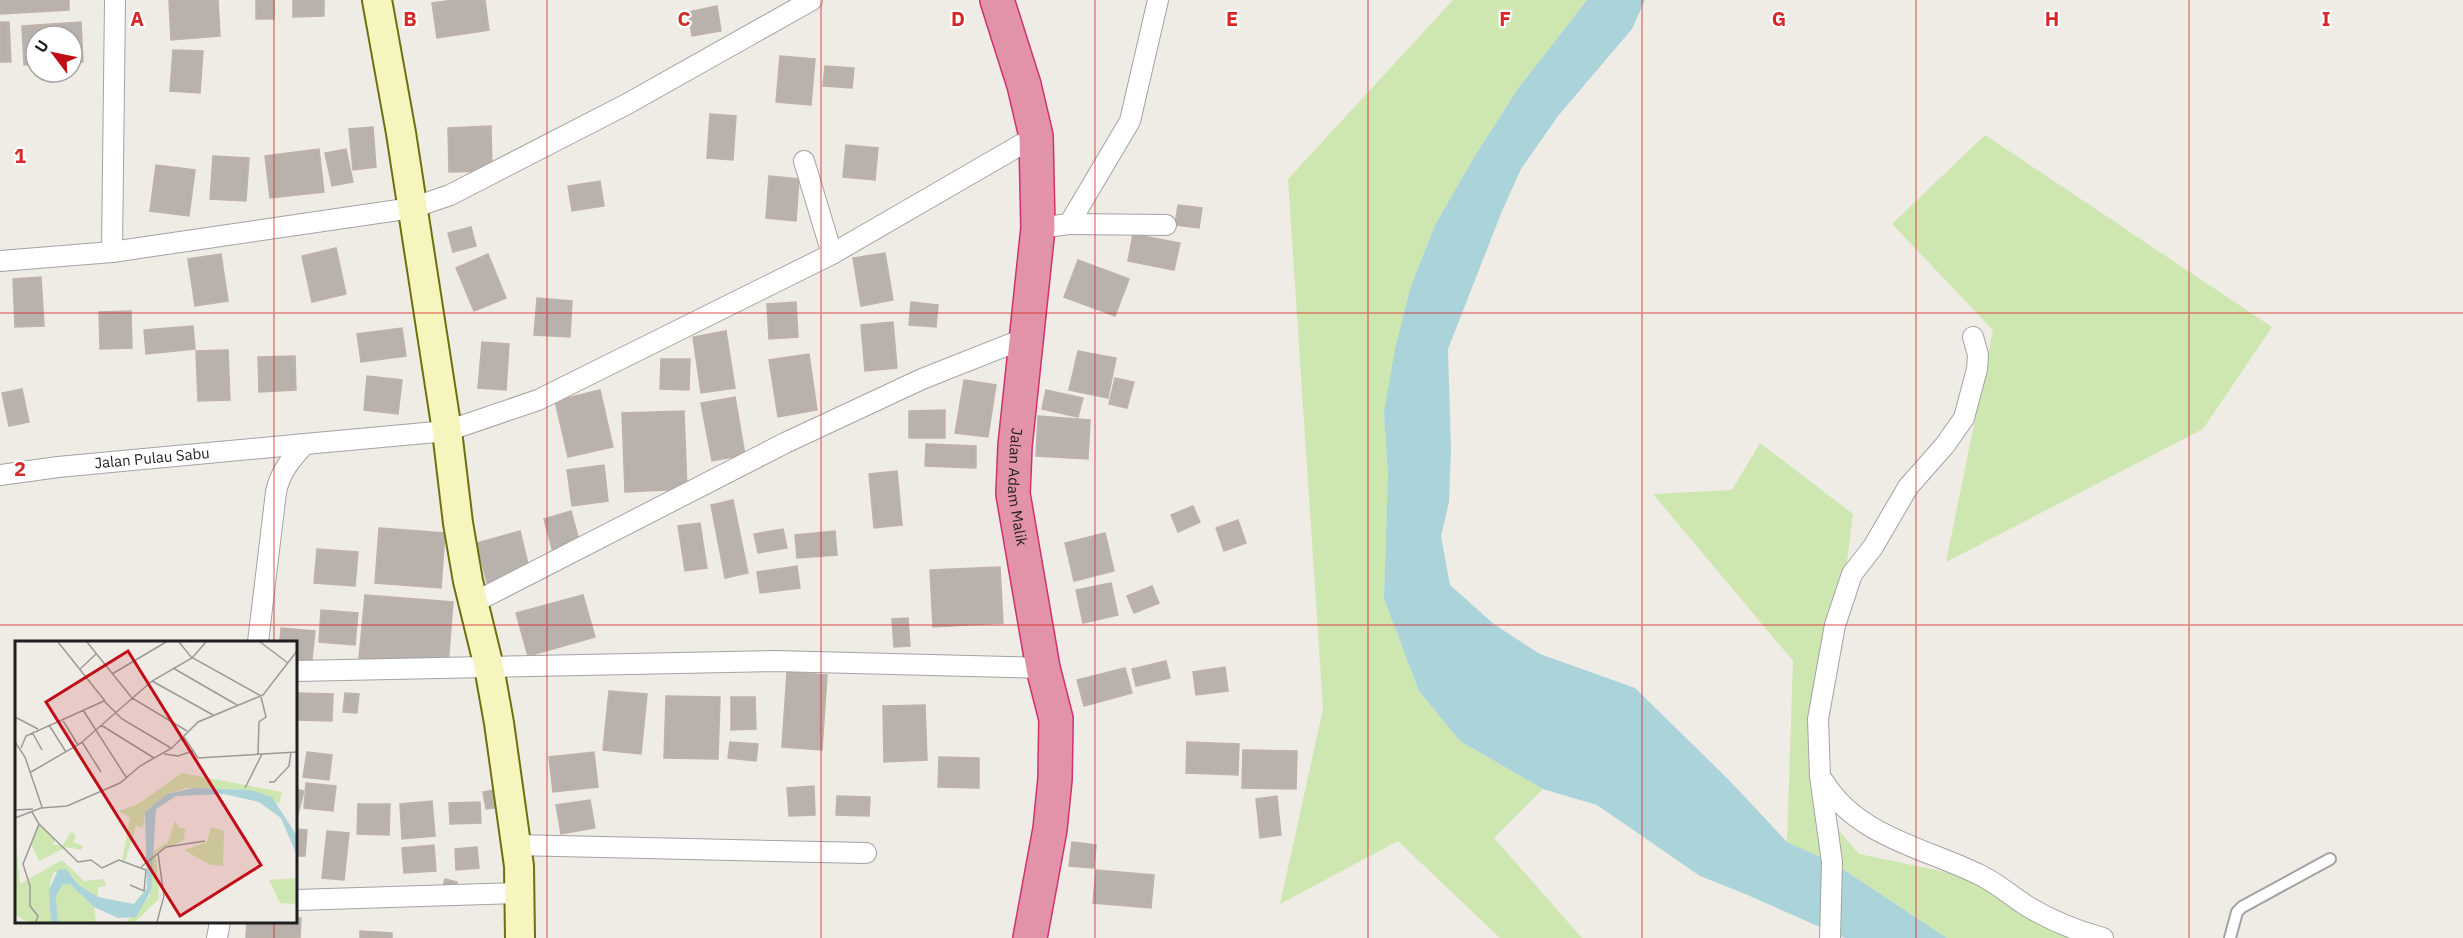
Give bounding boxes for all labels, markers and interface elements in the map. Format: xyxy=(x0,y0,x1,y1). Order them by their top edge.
text: A xyxy=(130,5,144,32)
text: B xyxy=(403,5,417,32)
text: C xyxy=(677,5,691,32)
text: D xyxy=(951,5,965,32)
text: E xyxy=(1226,5,1238,32)
text: F xyxy=(1499,5,1511,32)
text: G xyxy=(1772,5,1786,32)
text: H xyxy=(2045,5,2059,32)
text: I xyxy=(2322,5,2330,32)
north arrow xyxy=(24,24,84,84)
text: U xyxy=(30,36,53,56)
text: 1 xyxy=(14,142,26,169)
street label: Jalan Adam Malik xyxy=(1004,427,1032,547)
street label: Jalan Pulau Sabu xyxy=(94,443,210,473)
text: 2 xyxy=(14,455,26,482)
inset map xyxy=(15,641,297,923)

